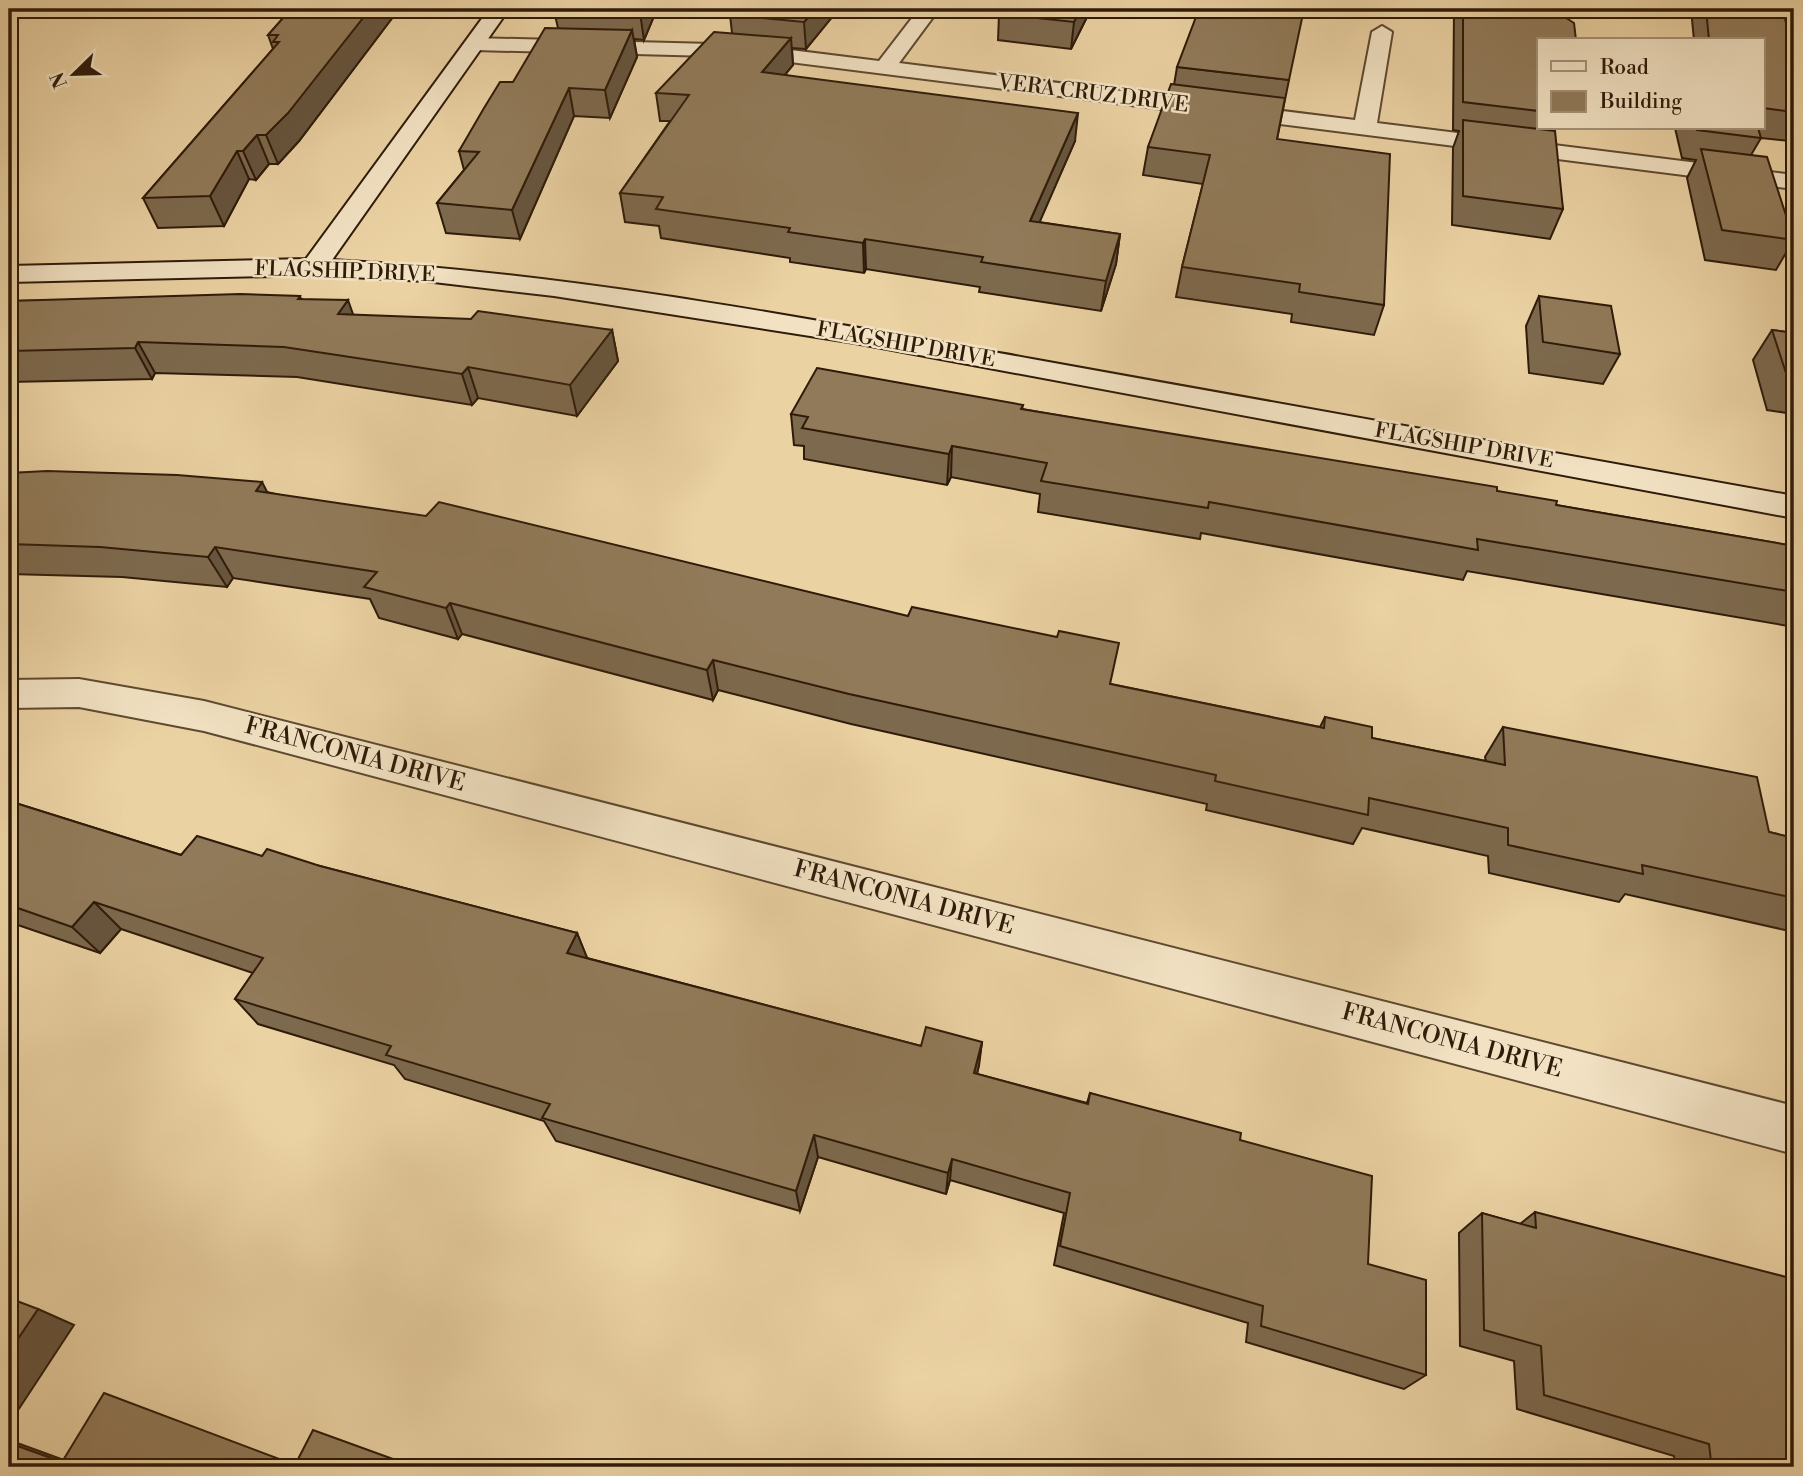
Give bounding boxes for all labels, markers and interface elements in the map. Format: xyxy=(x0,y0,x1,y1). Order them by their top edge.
north arrow xyxy=(38,38,108,108)
legend xyxy=(1537,38,1764,130)
text: Road xyxy=(1600,55,1649,81)
text: N xyxy=(45,69,73,92)
street label: VERA CRUZ DRIVE xyxy=(995,69,1190,119)
text: Building xyxy=(1599,89,1682,115)
street label: FLAGSHIP DRIVE xyxy=(254,256,436,288)
street label: FLAGSHIP DRIVE xyxy=(815,316,997,374)
street label: FLAGSHIP DRIVE xyxy=(1373,417,1555,475)
street label: FRANCONIA DRIVE xyxy=(241,711,469,799)
street label: FRANCONIA DRIVE xyxy=(790,854,1018,942)
street label: FRANCONIA DRIVE xyxy=(1338,997,1566,1085)

